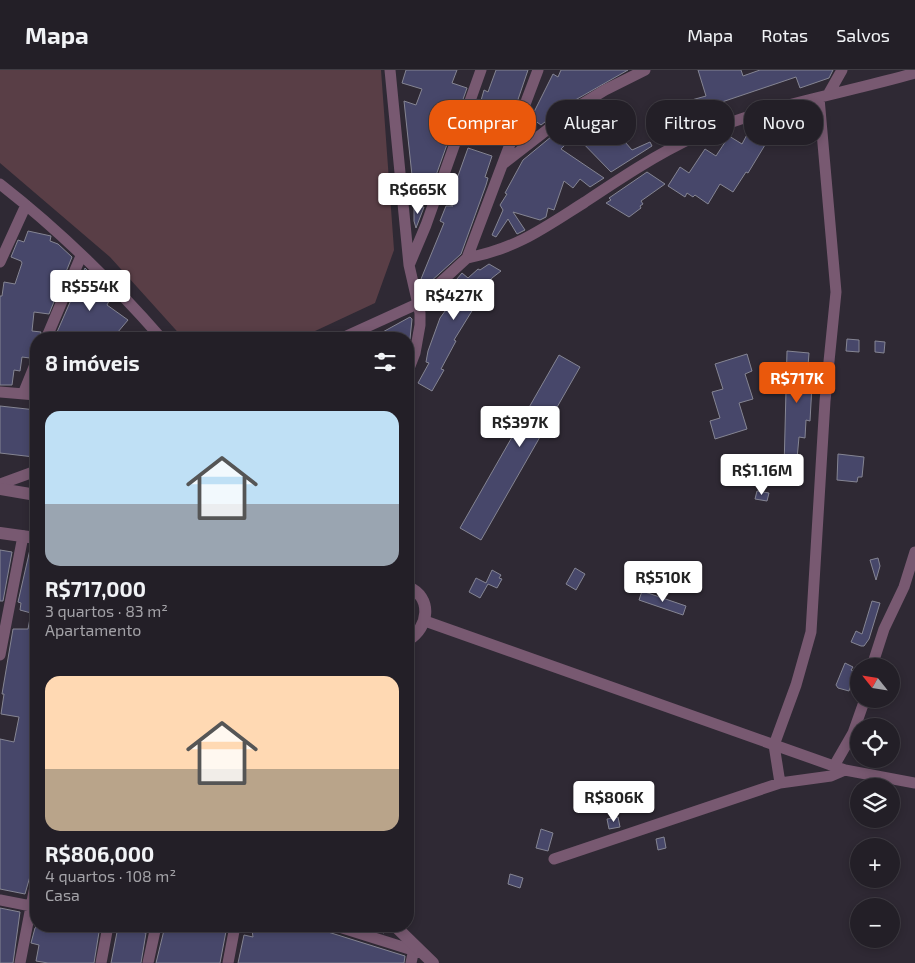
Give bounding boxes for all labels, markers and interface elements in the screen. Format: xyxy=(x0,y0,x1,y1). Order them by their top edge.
text: Mapa xyxy=(25,20,89,49)
text: Mapa xyxy=(687,24,733,46)
text: Rotas xyxy=(761,24,808,46)
text: Salvos xyxy=(836,24,890,46)
chip: Comprar xyxy=(429,100,536,145)
chip: Alugar xyxy=(546,100,636,145)
chip: Filtros xyxy=(646,100,734,145)
chip: Novo xyxy=(744,100,823,145)
pin: R$665K xyxy=(377,172,459,215)
text: R$665K xyxy=(389,179,447,198)
pin: R$554K xyxy=(49,270,131,312)
text: R$554K xyxy=(61,276,119,295)
pin: R$427K xyxy=(413,278,495,321)
text: R$427K xyxy=(425,285,483,304)
icon: filters xyxy=(371,348,399,376)
text: 8 imóveis xyxy=(45,350,140,375)
pin: R$717K xyxy=(756,362,838,404)
text: R$717K xyxy=(770,368,824,387)
pin: R$397K xyxy=(479,406,561,448)
text: R$397K xyxy=(492,412,548,431)
icon: home xyxy=(177,443,267,533)
pin: R$1.16M xyxy=(716,454,808,496)
text: R$1.16M xyxy=(732,460,792,479)
pin: R$510K xyxy=(622,560,704,603)
text: R$510K xyxy=(635,567,691,586)
text: R$717,000 xyxy=(45,576,146,601)
text: 3 quartos · 83 m² xyxy=(45,601,168,620)
text: Apartamento xyxy=(45,620,141,639)
north arrow xyxy=(850,658,900,708)
map controls xyxy=(850,658,900,948)
icon: home xyxy=(177,708,267,798)
button: locate xyxy=(850,718,900,768)
button: layers xyxy=(850,778,900,828)
pin: R$806K xyxy=(573,780,655,823)
text: R$806K xyxy=(584,787,644,806)
button: + xyxy=(850,838,900,888)
text: R$806,000 xyxy=(45,841,154,866)
text: 4 quartos · 108 m² xyxy=(45,866,176,885)
text: Casa xyxy=(45,885,80,904)
button: − xyxy=(850,898,900,948)

